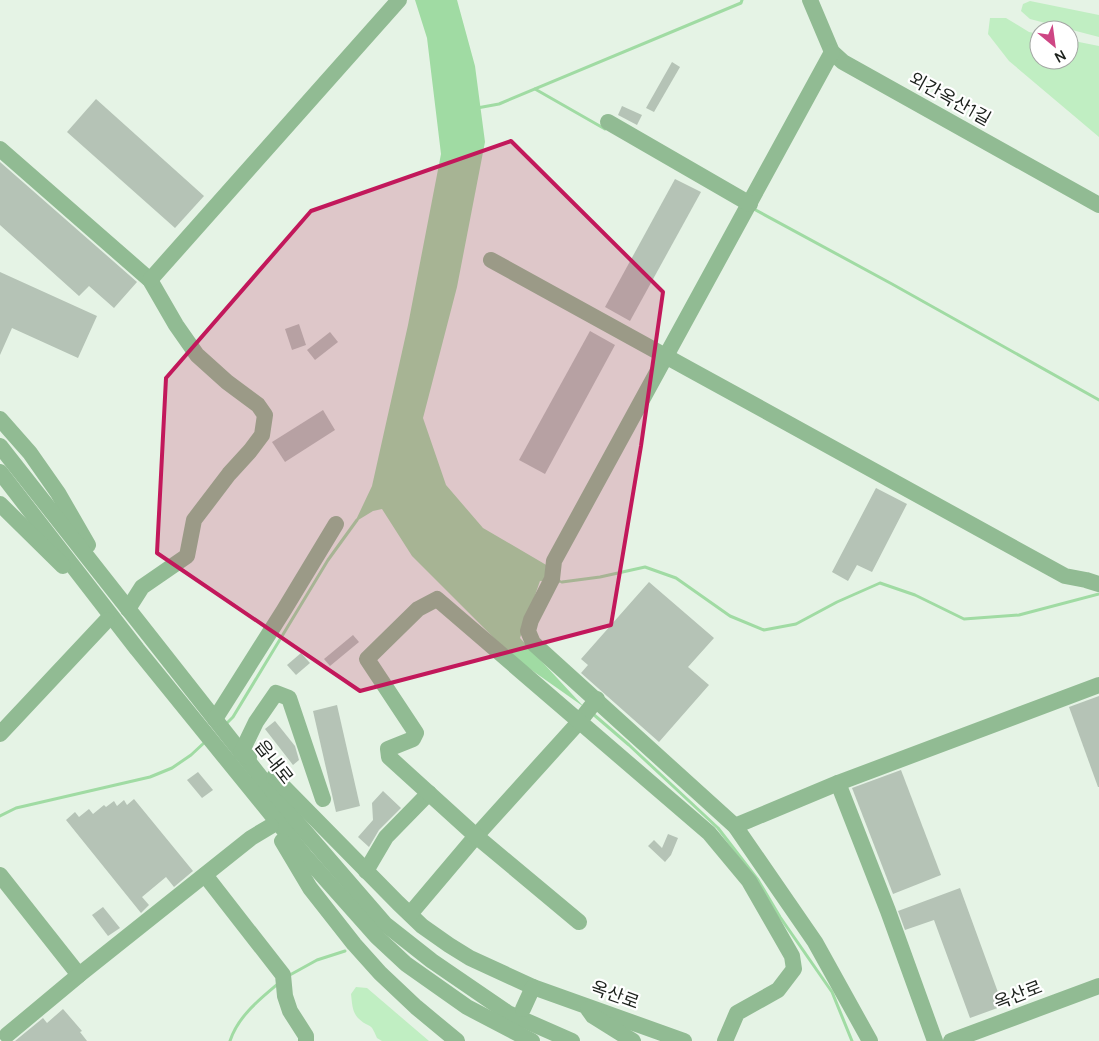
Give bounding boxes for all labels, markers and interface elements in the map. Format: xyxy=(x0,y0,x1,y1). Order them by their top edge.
north arrow xyxy=(1029,20,1079,70)
text: N xyxy=(1052,46,1070,68)
street label: 외간옥산1길 xyxy=(905,66,996,130)
street label: 읍내로 xyxy=(250,734,300,788)
street label: 옥산로 xyxy=(588,974,643,1014)
street label: 옥산로 xyxy=(990,974,1045,1014)

